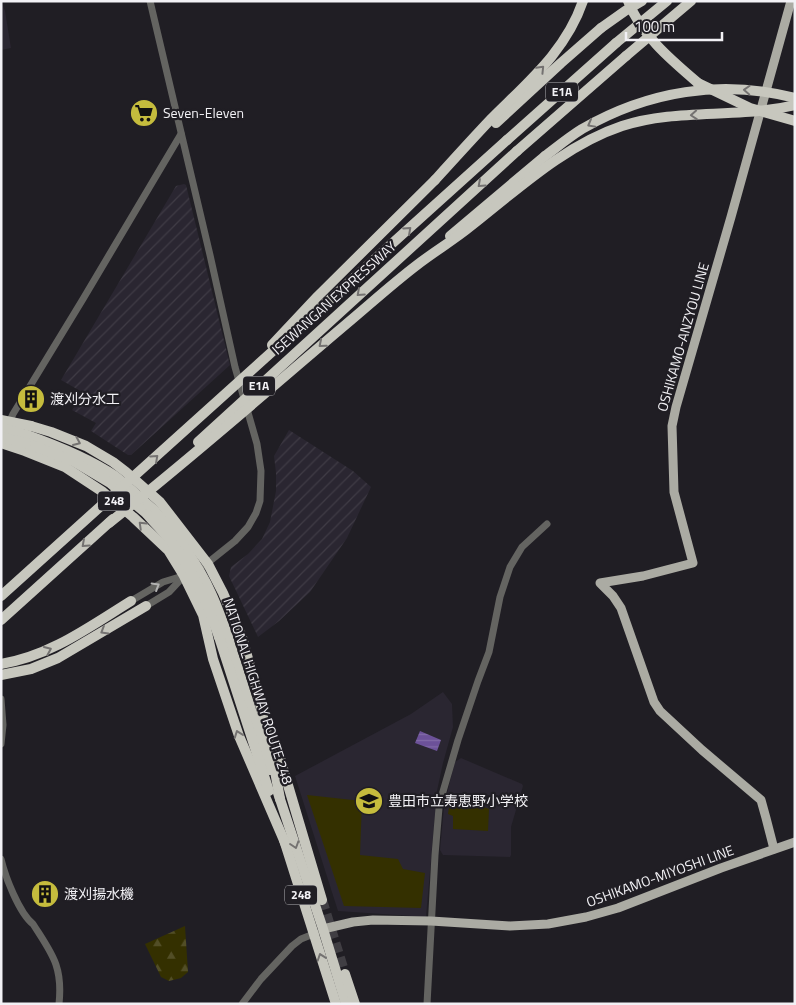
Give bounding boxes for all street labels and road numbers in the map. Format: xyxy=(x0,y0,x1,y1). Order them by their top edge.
road number: E1A xyxy=(546,82,578,101)
street label: ISEWANGAN EXPRESSWAY xyxy=(267,236,401,359)
street label: OSHIKAMO-ANZYOU LINE xyxy=(651,260,714,414)
road number: E1A xyxy=(243,376,275,396)
road number: 248 xyxy=(98,492,130,511)
street label: NATIONAL HIGHWAY ROUTE 248 xyxy=(218,595,299,787)
street label: OSHIKAMO-MIYOSHI LINE xyxy=(583,839,737,912)
road number: 248 xyxy=(285,886,317,904)

